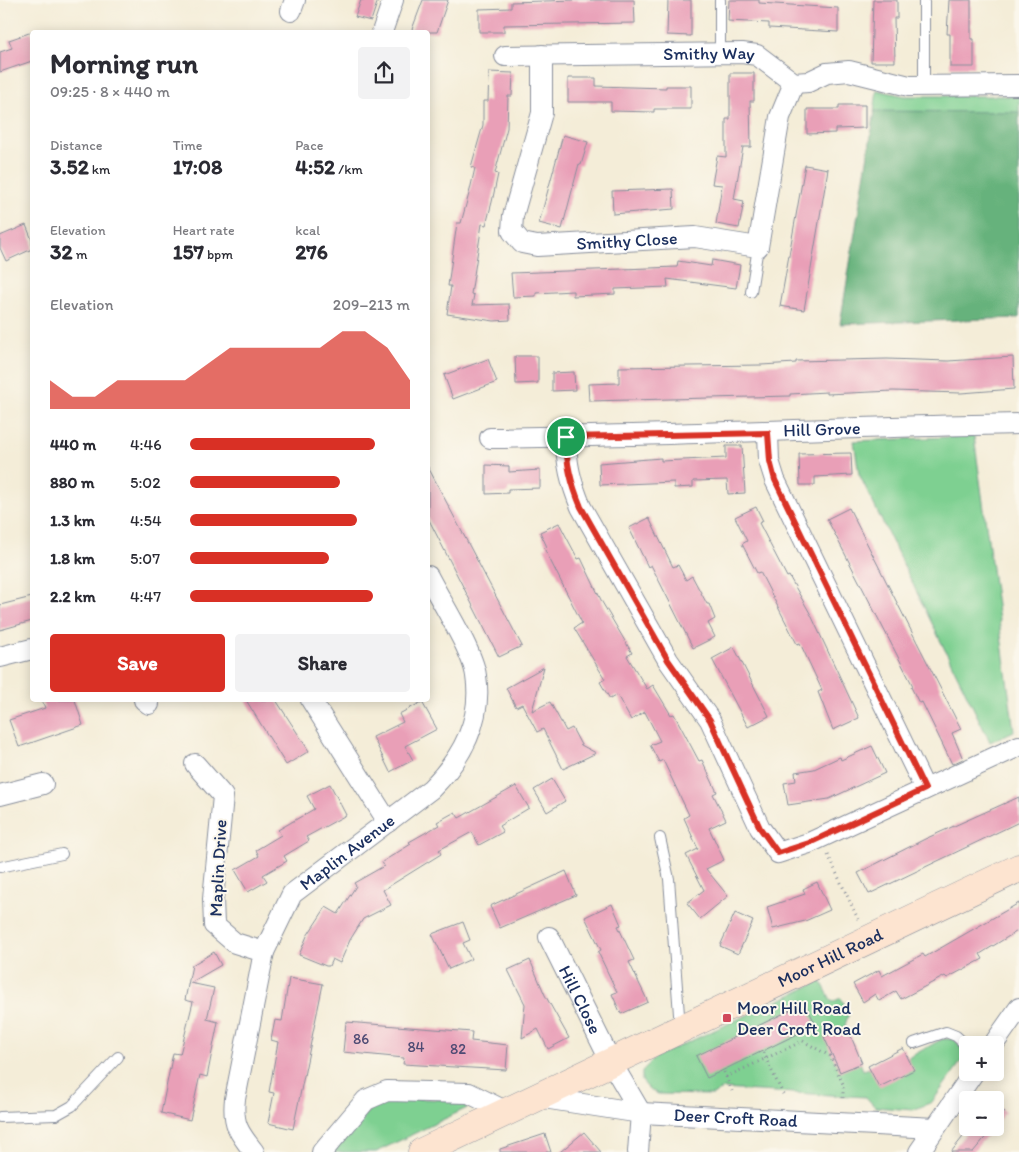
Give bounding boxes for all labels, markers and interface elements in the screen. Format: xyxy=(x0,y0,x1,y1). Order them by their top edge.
street label: Smithy Way xyxy=(663,42,757,66)
text: Morning run xyxy=(50,46,198,80)
button: share xyxy=(358,47,410,99)
text: 09:25 · 8 × 440 m xyxy=(50,82,170,101)
text: Distance xyxy=(50,137,102,154)
text: Time xyxy=(173,137,203,154)
text: Pace xyxy=(295,137,323,154)
text: 3.52 xyxy=(50,154,89,179)
text: 17:08 xyxy=(173,154,222,179)
text: 4:52 xyxy=(295,154,335,179)
text: km xyxy=(89,161,110,178)
text: /km xyxy=(335,161,363,178)
text: Elevation xyxy=(50,222,106,239)
text: Heart rate xyxy=(173,222,235,239)
text: kcal xyxy=(295,222,320,239)
street label: Smithy Close xyxy=(576,227,678,255)
text: 32 xyxy=(50,239,73,264)
text: 157 xyxy=(173,239,204,264)
text: 276 xyxy=(295,239,328,264)
text: m xyxy=(73,246,87,263)
text: bpm xyxy=(204,246,233,263)
text: Elevation xyxy=(50,295,114,314)
text: 209–213 m xyxy=(333,295,410,314)
pin xyxy=(545,416,587,458)
street label: Hill Grove xyxy=(783,417,861,441)
icon: arrive xyxy=(552,423,580,451)
text: 440 m xyxy=(50,435,96,454)
text: 4:46 xyxy=(130,435,162,454)
text: 880 m xyxy=(50,473,94,492)
text: 5:02 xyxy=(130,473,161,492)
text: 1.3 km xyxy=(50,511,95,530)
text: 4:54 xyxy=(130,511,162,530)
text: 1.8 km xyxy=(50,549,95,568)
text: 5:07 xyxy=(130,549,160,568)
text: 2.2 km xyxy=(50,587,96,606)
text: 4:47 xyxy=(130,587,161,606)
button: Save xyxy=(50,634,225,692)
button: Share xyxy=(235,634,410,692)
street label: Maplin Avenue xyxy=(295,809,399,895)
street label: Maplin Drive xyxy=(204,819,232,917)
street label: Moor Hill Road xyxy=(774,923,887,992)
street label: Hill Close xyxy=(554,962,606,1038)
place label: Moor Hill Road Deer Croft Road xyxy=(737,997,861,1040)
marker: Moor Hill Road Deer Croft Road xyxy=(721,1012,733,1024)
house number: 86 xyxy=(353,1030,369,1048)
map controls xyxy=(959,1036,1004,1136)
button: + xyxy=(959,1036,1004,1081)
house number: 84 xyxy=(407,1038,425,1056)
house number: 82 xyxy=(450,1040,466,1058)
button: − xyxy=(959,1091,1004,1136)
street label: Deer Croft Road xyxy=(673,1104,798,1132)

